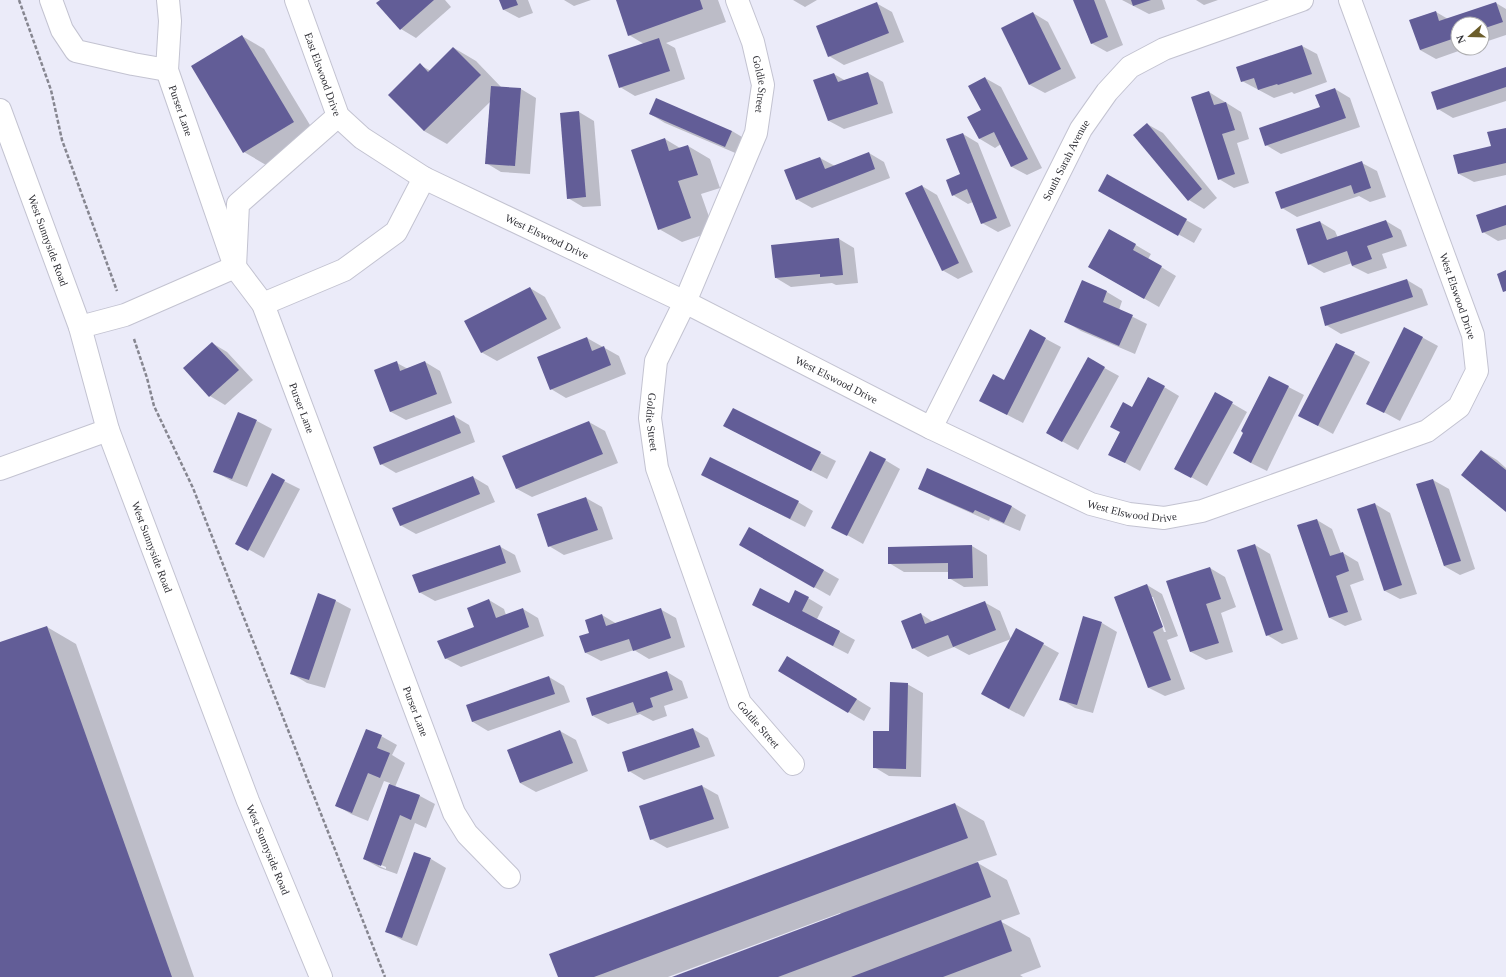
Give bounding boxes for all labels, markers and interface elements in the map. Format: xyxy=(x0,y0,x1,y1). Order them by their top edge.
north arrow xyxy=(1450,16,1490,56)
street label: East Elswood Drive xyxy=(302,31,344,118)
text: N xyxy=(1454,34,1468,45)
street label: Goldie Street xyxy=(750,54,769,114)
street label: Purser Lane xyxy=(167,84,195,138)
street label: South Sarah Avenue xyxy=(1040,117,1092,202)
street label: West Sunnyside Road xyxy=(26,193,71,288)
street label: West Elswood Drive xyxy=(503,212,591,261)
street label: West Elswood Drive xyxy=(1438,251,1478,341)
street label: West Elswood Drive xyxy=(793,354,880,406)
street label: Purser Lane xyxy=(287,381,317,435)
street label: Goldie Street xyxy=(644,392,661,452)
street label: West Elswood Drive xyxy=(1086,497,1178,524)
street label: West Sunnyside Road xyxy=(130,500,175,595)
street label: Purser Lane xyxy=(401,684,431,738)
street label: Goldie Street xyxy=(735,698,782,750)
street label: West Sunnyside Road xyxy=(244,803,292,897)

